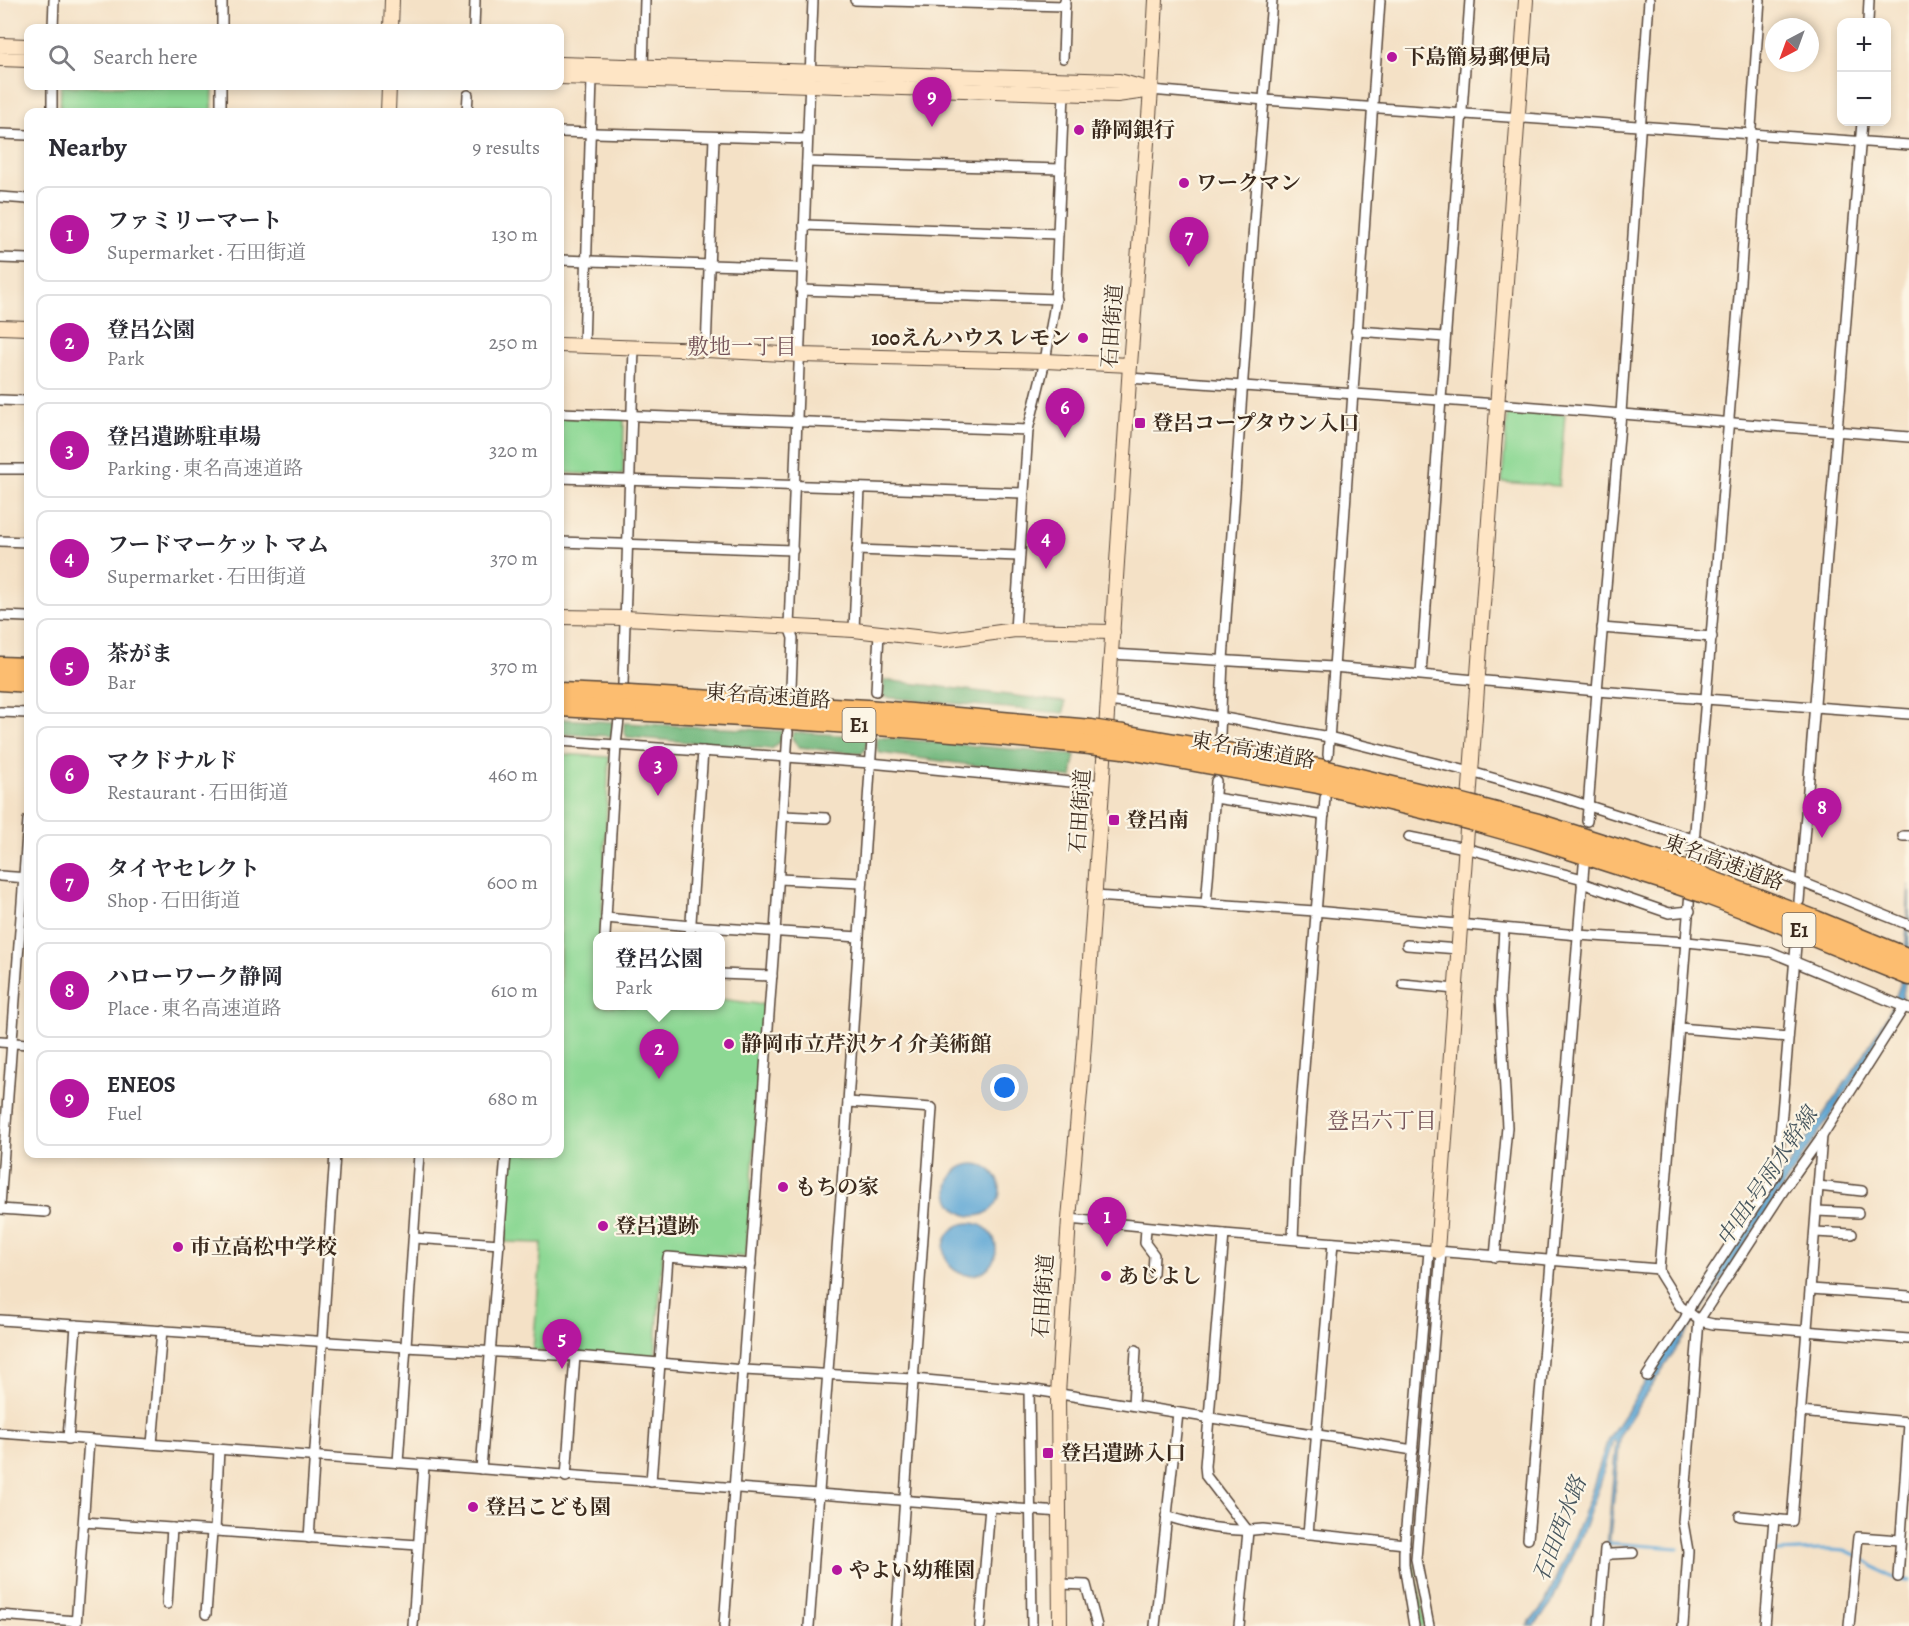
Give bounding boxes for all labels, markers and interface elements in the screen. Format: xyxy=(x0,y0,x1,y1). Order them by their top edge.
north arrow xyxy=(1765,18,1819,72)
map controls xyxy=(1837,18,1891,126)
button: + xyxy=(1837,18,1891,72)
search box xyxy=(24,24,564,90)
icon: search xyxy=(45,41,78,74)
text: Search here xyxy=(93,42,198,72)
place label: 下島簡易郵便局 xyxy=(1404,43,1551,71)
marker: 下島簡易郵便局 xyxy=(1385,50,1399,64)
button: − xyxy=(1837,72,1891,126)
pin: 9 xyxy=(912,78,952,127)
place label: 静岡銀行 xyxy=(1091,116,1175,144)
marker: 静岡銀行 xyxy=(1072,123,1086,137)
text: Nearby xyxy=(48,130,127,165)
text: 9 results xyxy=(472,134,540,161)
place label: ワークマン xyxy=(1196,169,1301,197)
marker: ワークマン xyxy=(1177,176,1191,190)
text: ファミリーマート xyxy=(107,206,283,236)
pin: 7 xyxy=(1170,218,1208,267)
text: 1 xyxy=(66,221,73,248)
text: 130 m xyxy=(492,221,538,248)
text: Supermarket · 石田街道 xyxy=(107,239,306,266)
street label: 石田街道 xyxy=(1095,283,1129,369)
text: 登呂公園 xyxy=(107,315,195,345)
place label: 100えんハウス レモン xyxy=(871,324,1071,352)
text: 2 xyxy=(65,329,74,356)
text: 250 m xyxy=(489,329,538,356)
marker: 100えんハウス レモン xyxy=(1076,331,1090,345)
district label: 敷地一丁目 xyxy=(687,332,797,362)
text: Park xyxy=(107,345,145,372)
pin: 6 xyxy=(1046,388,1084,438)
place label: 登呂コープタウン入口 xyxy=(1152,409,1359,437)
marker: 登呂コープタウン入口 xyxy=(1133,416,1147,430)
text: 登呂遺跡駐車場 xyxy=(107,422,261,452)
text: 3 xyxy=(65,437,74,464)
text: 320 m xyxy=(489,437,538,464)
text: Parking · 東名高速道路 xyxy=(107,455,303,482)
pin: 4 xyxy=(1026,520,1066,569)
text: フードマーケット マム xyxy=(107,530,329,560)
text: 4 xyxy=(65,545,74,572)
text: 370 m xyxy=(490,545,538,572)
text: Supermarket · 石田街道 xyxy=(107,563,306,590)
text: 茶がま xyxy=(107,639,173,669)
text: 5 xyxy=(65,653,74,680)
text: 370 m xyxy=(490,653,538,680)
text: Bar xyxy=(107,669,136,696)
street label: 東名高速道路 xyxy=(704,678,832,714)
road number: E1 xyxy=(842,708,876,742)
street label: 東名高速道路 xyxy=(1189,725,1317,775)
text: マクドナルド xyxy=(107,746,238,776)
pin: 3 xyxy=(638,746,678,796)
text: 6 xyxy=(65,761,74,788)
text: 460 m xyxy=(488,761,538,788)
street label: 石田街道 xyxy=(1063,768,1097,854)
text: Restaurant · 石田街道 xyxy=(107,779,289,806)
pin: 8 xyxy=(1802,788,1842,838)
place label: 登呂南 xyxy=(1126,806,1189,834)
marker: 登呂南 xyxy=(1107,813,1121,827)
street label: 東名高速道路 xyxy=(1660,827,1788,897)
text: タイヤセレクト xyxy=(107,854,260,884)
text: 7 xyxy=(65,869,74,896)
text: 600 m xyxy=(487,869,538,896)
text: Shop · 石田街道 xyxy=(107,887,240,914)
road number: E1 xyxy=(1782,913,1816,947)
popup xyxy=(593,932,725,1010)
text: 登呂公園 xyxy=(615,944,703,974)
text: ハローワーク静岡 xyxy=(107,962,283,992)
text: Park xyxy=(615,974,653,1001)
text: 8 xyxy=(65,977,74,1004)
text: 610 m xyxy=(491,977,538,1004)
text: Place · 東名高速道路 xyxy=(107,995,281,1022)
pin: 2 xyxy=(640,1030,678,1079)
place label: 静岡市立芹沢ケイ介美術館 xyxy=(741,1030,992,1058)
marker: 静岡市立芹沢ケイ介美術館 xyxy=(722,1037,736,1051)
text: ENEOS xyxy=(107,1070,176,1100)
your location xyxy=(990,1073,1019,1102)
text: 9 xyxy=(65,1085,74,1112)
text: 680 m xyxy=(488,1085,538,1112)
water label: 中田1号雨水幹線 xyxy=(1709,1099,1826,1252)
text: Fuel xyxy=(107,1100,142,1127)
district label: 登呂六丁目 xyxy=(1327,1106,1437,1136)
place label: もちの家 xyxy=(795,1173,879,1201)
marker: もちの家 xyxy=(776,1180,790,1194)
pin: 1 xyxy=(1088,1198,1126,1247)
place label: 登呂遺跡 xyxy=(615,1212,699,1240)
marker: 登呂遺跡 xyxy=(596,1219,610,1233)
place label: 市立高松中学校 xyxy=(190,1233,337,1261)
marker: 市立高松中学校 xyxy=(171,1240,185,1254)
street label: 石田街道 xyxy=(1026,1253,1060,1339)
place label: あじよし xyxy=(1118,1262,1202,1290)
marker: あじよし xyxy=(1099,1269,1113,1283)
pin: 5 xyxy=(542,1320,582,1369)
place label: 登呂遺跡入口 xyxy=(1060,1439,1186,1467)
marker: 登呂遺跡入口 xyxy=(1041,1446,1055,1460)
water label: 石田西水路 xyxy=(1526,1470,1594,1586)
place label: 登呂こども園 xyxy=(485,1493,611,1521)
marker: 登呂こども園 xyxy=(466,1500,480,1514)
place label: やよい幼稚園 xyxy=(849,1556,975,1584)
marker: やよい幼稚園 xyxy=(830,1563,844,1577)

